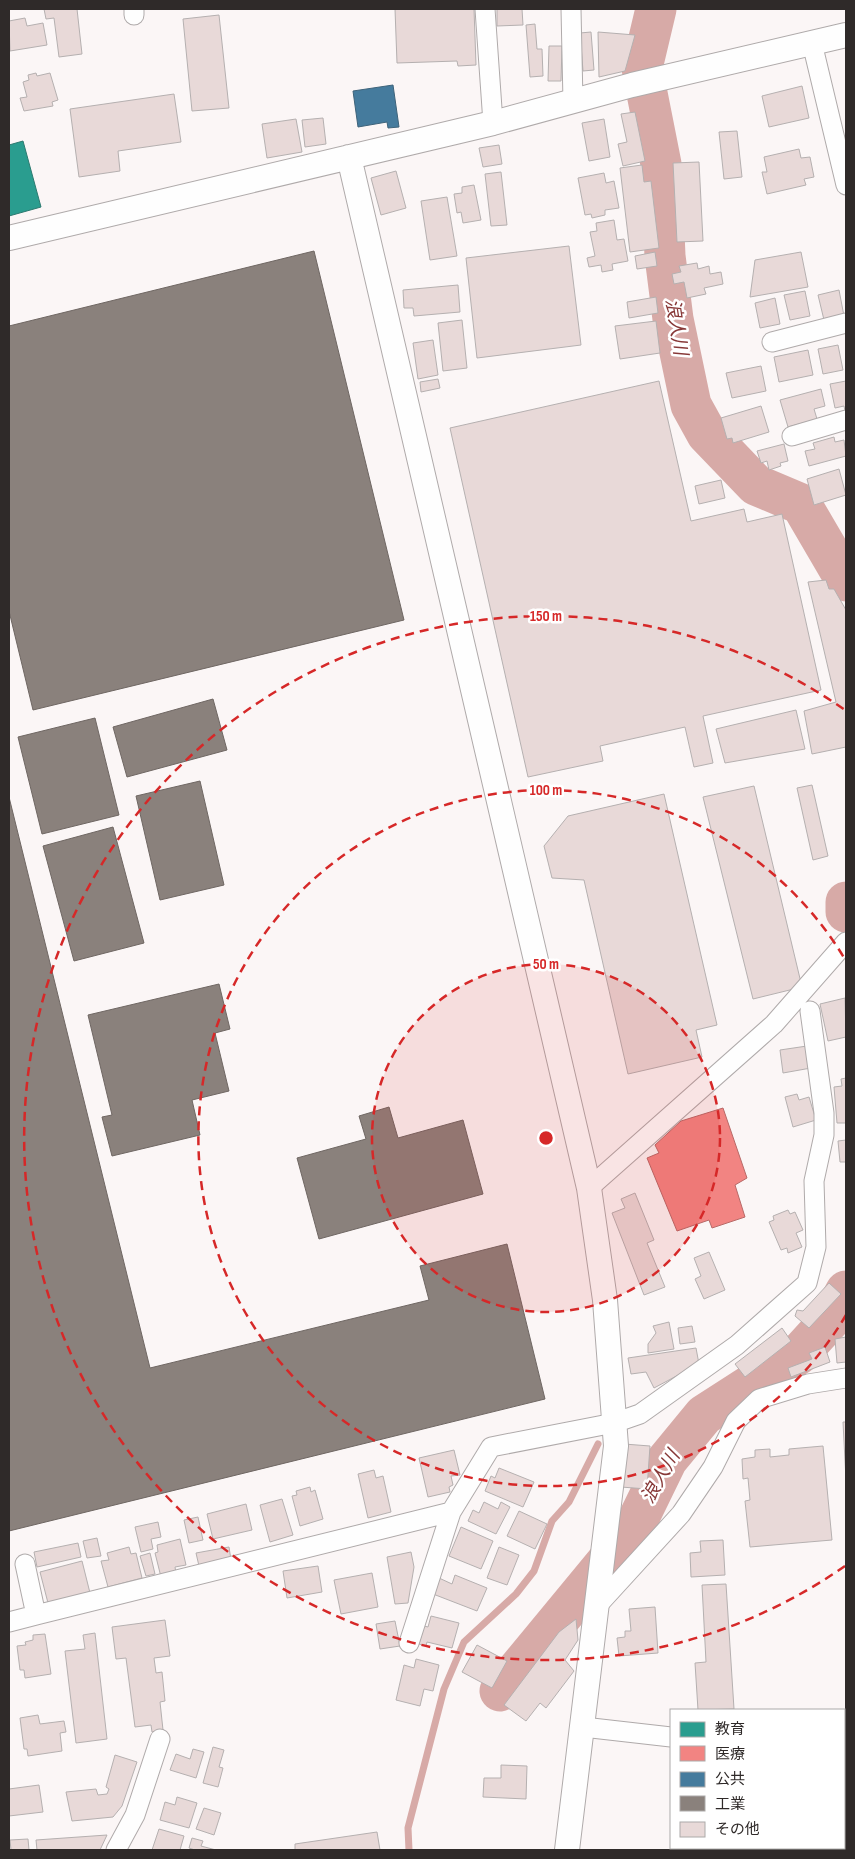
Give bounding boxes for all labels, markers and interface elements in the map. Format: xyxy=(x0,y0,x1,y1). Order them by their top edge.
water label: 浪人川 xyxy=(660,297,692,359)
text: 150 m xyxy=(530,607,562,626)
text: 100 m xyxy=(530,781,562,800)
text: 50 m xyxy=(533,955,559,974)
centre of rings xyxy=(537,1129,555,1147)
water label: 浪人川 xyxy=(637,1445,686,1507)
legend xyxy=(670,1709,845,1849)
text: 教育 xyxy=(715,1720,745,1739)
text: 医療 xyxy=(715,1745,745,1764)
text: 公共 xyxy=(715,1770,745,1789)
text: 工業 xyxy=(715,1795,745,1814)
text: その他 xyxy=(715,1820,760,1839)

